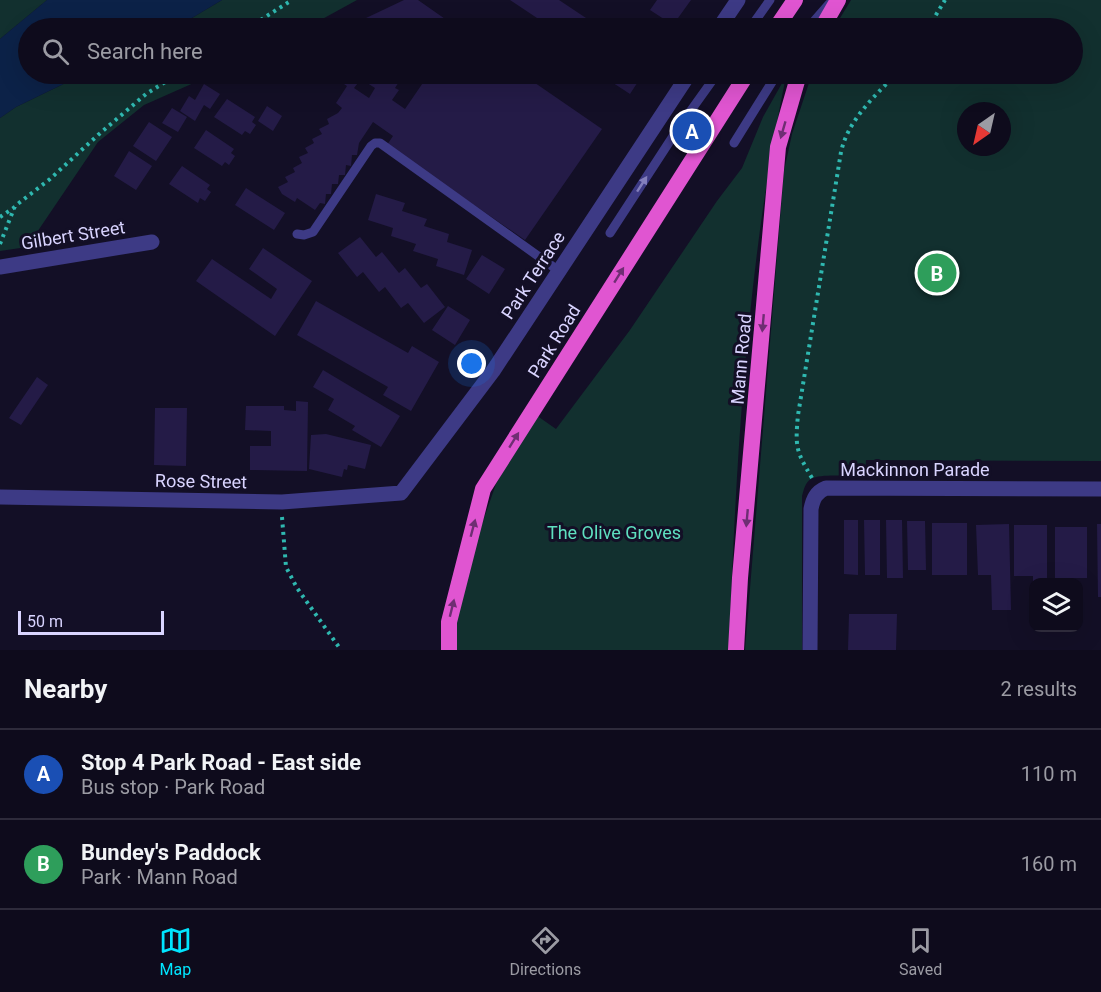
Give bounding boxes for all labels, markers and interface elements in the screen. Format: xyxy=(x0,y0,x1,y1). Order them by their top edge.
search box xyxy=(18,18,1083,84)
icon: search xyxy=(39,35,72,68)
text: Search here xyxy=(87,39,203,64)
north arrow xyxy=(957,102,1011,156)
pin: A xyxy=(672,108,712,154)
one-way arrow xyxy=(778,121,787,139)
one-way arrow xyxy=(636,176,647,193)
street label: Gilbert Street xyxy=(19,216,127,254)
street label: Park Terrace xyxy=(497,227,569,323)
pin: B xyxy=(918,250,956,296)
one-way arrow xyxy=(613,267,624,283)
street label: Park Road xyxy=(523,301,585,381)
street label: Mann Road xyxy=(727,313,755,405)
one-way arrow xyxy=(758,314,768,333)
your location xyxy=(457,349,486,378)
one-way arrow xyxy=(509,432,520,448)
street label: Mackinnon Parade xyxy=(840,459,990,480)
street label: Rose Street xyxy=(155,470,247,492)
one-way arrow xyxy=(742,508,752,527)
one-way arrow xyxy=(469,519,478,537)
park label: The Olive Groves xyxy=(547,522,681,543)
map controls xyxy=(1029,578,1083,632)
button: layers xyxy=(1029,578,1083,632)
one-way arrow xyxy=(448,599,458,617)
scale bar xyxy=(18,608,164,636)
text: 50 m xyxy=(27,612,63,631)
text: Nearby xyxy=(24,674,107,704)
text: 2 results xyxy=(1001,677,1077,701)
text: Stop 4 Park Road - East side xyxy=(81,750,361,775)
text: A xyxy=(37,762,50,786)
text: 110 m xyxy=(1021,762,1077,786)
text: Bus stop · Park Road xyxy=(81,775,265,799)
text: Bundey's Paddock xyxy=(81,840,261,865)
text: B xyxy=(37,852,50,876)
text: 160 m xyxy=(1021,852,1077,876)
text: Park · Mann Road xyxy=(81,865,238,889)
tab: Map xyxy=(159,924,192,979)
tab: Directions xyxy=(509,924,581,979)
tab: Saved xyxy=(899,924,942,979)

